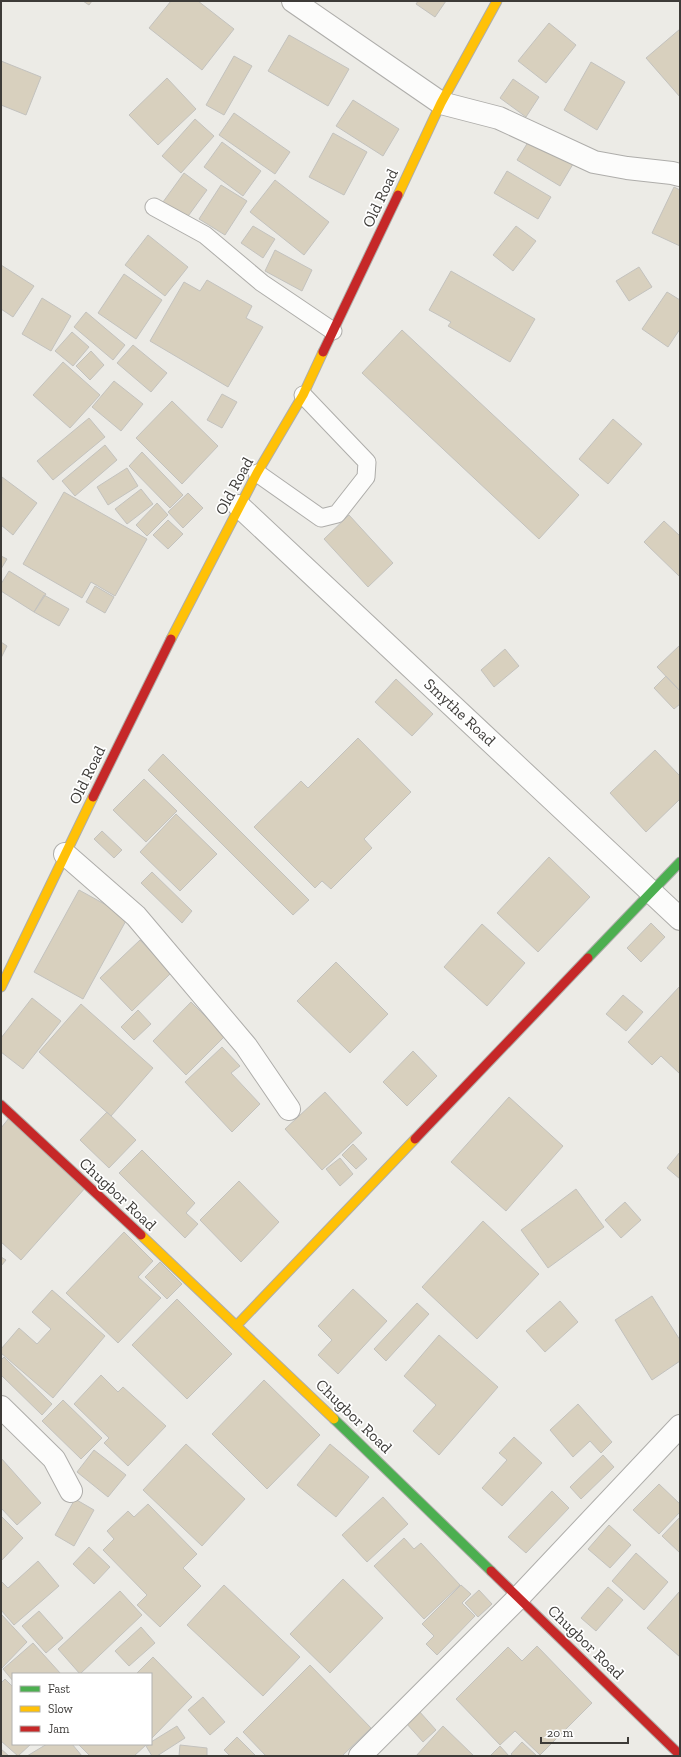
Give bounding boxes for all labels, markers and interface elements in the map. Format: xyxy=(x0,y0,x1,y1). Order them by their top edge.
street label: Old Road xyxy=(358,165,402,230)
street label: Old Road xyxy=(211,454,257,518)
street label: Smythe Road xyxy=(420,674,500,750)
street label: Old Road xyxy=(65,743,109,807)
street label: Chugbor Road xyxy=(76,1154,161,1235)
street label: Chugbor Road xyxy=(312,1375,396,1457)
street label: Chugbor Road xyxy=(544,1601,628,1683)
legend xyxy=(12,1673,152,1745)
text: Fast xyxy=(48,1682,71,1696)
text: Slow xyxy=(48,1702,74,1716)
scale bar xyxy=(541,1719,628,1745)
text: Jam xyxy=(48,1722,70,1736)
text: 20 m xyxy=(547,1726,574,1740)

